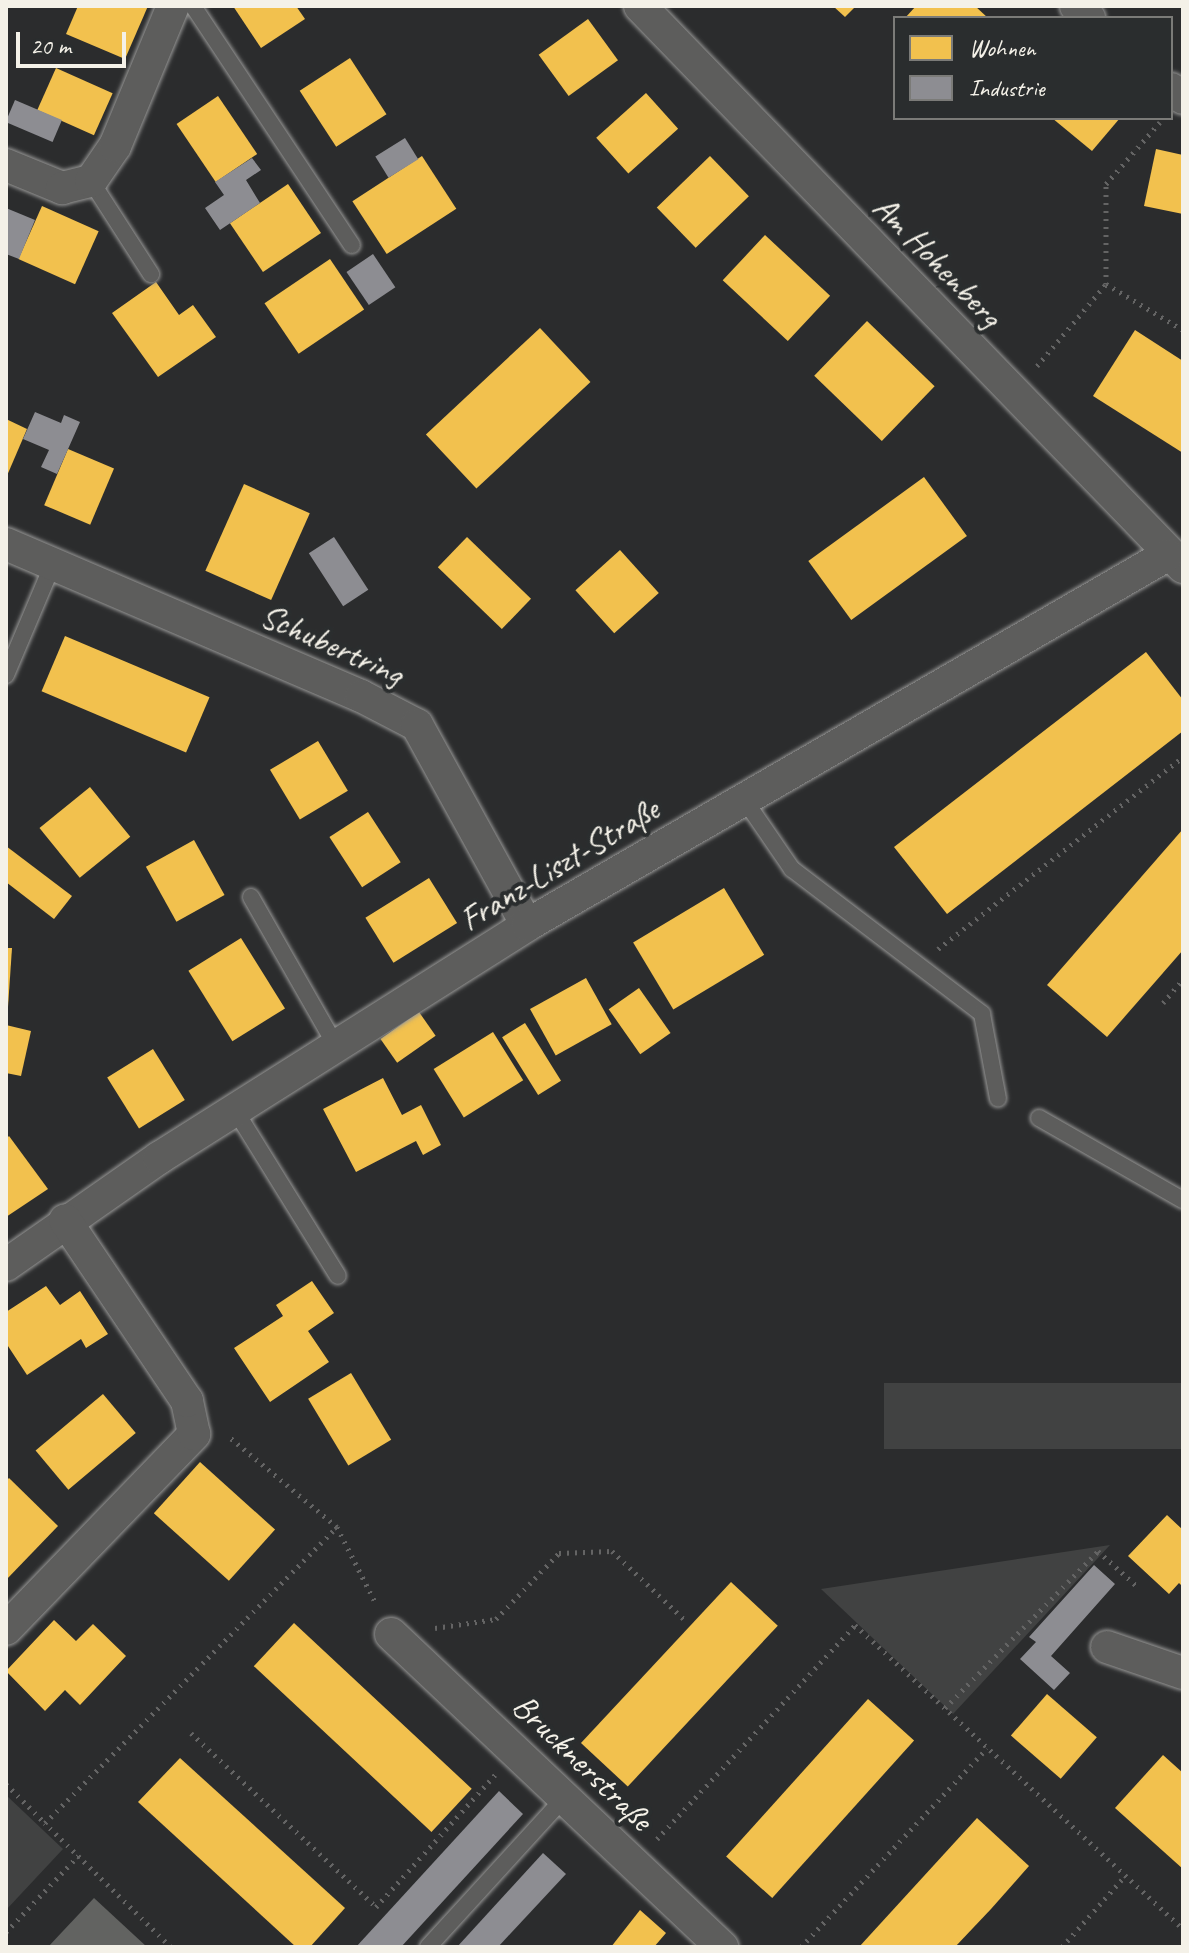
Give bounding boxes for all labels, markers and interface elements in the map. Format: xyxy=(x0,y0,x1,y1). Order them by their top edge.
scale bar xyxy=(20,16,130,66)
legend xyxy=(893,16,1173,120)
text: 20 m xyxy=(30,31,71,61)
text: Wohnen xyxy=(969,33,1035,63)
text: Industrie xyxy=(969,73,1045,103)
street label: Am Hohenberg xyxy=(865,186,1011,336)
street label: Schubertring xyxy=(255,595,409,693)
street label: Franz-Liszt-Straße xyxy=(452,789,666,939)
street label: Brucknerstraße xyxy=(504,1685,662,1839)

